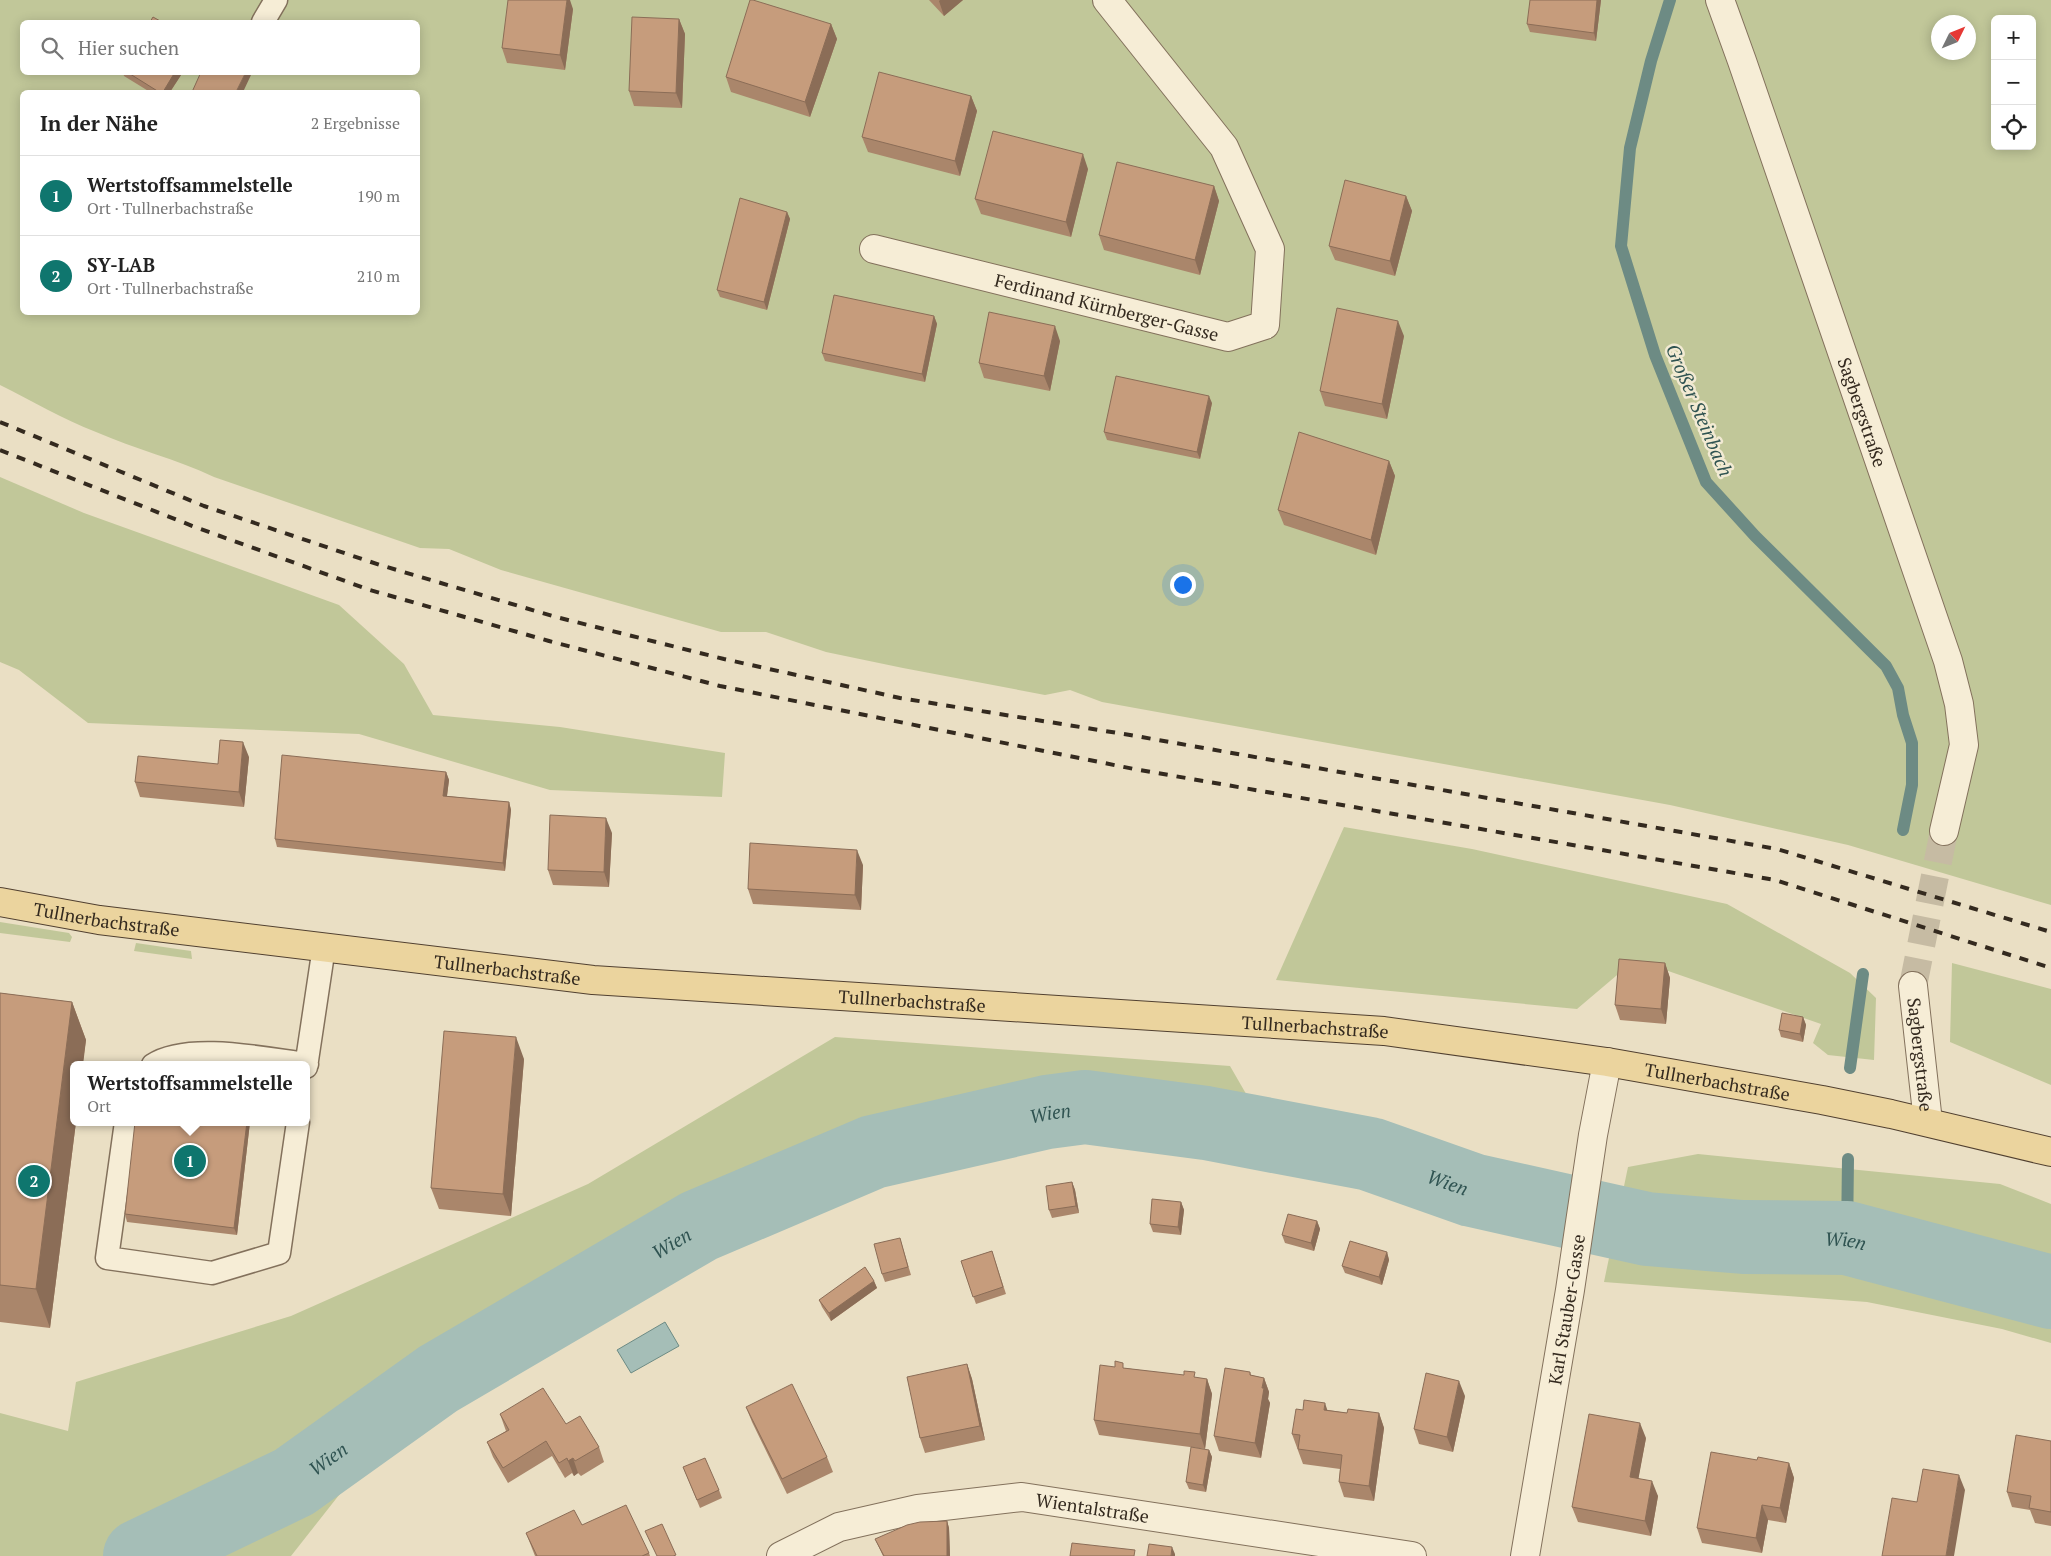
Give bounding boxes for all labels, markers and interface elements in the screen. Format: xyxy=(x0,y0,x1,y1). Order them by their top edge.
north arrow xyxy=(1931,15,1976,60)
map controls xyxy=(1991,15,2036,150)
button: + xyxy=(1991,15,2036,60)
search box xyxy=(20,20,420,75)
icon: search xyxy=(38,34,66,62)
text: Hier suchen xyxy=(78,35,179,60)
button: − xyxy=(1991,60,2036,105)
button: locate xyxy=(1991,105,2036,150)
text: In der Nähe xyxy=(40,109,158,137)
text: 2 Ergebnisse xyxy=(311,112,400,134)
text: Wertstoffsammelstelle xyxy=(87,172,293,197)
text: 1 xyxy=(51,185,61,207)
text: 190 m xyxy=(357,185,400,207)
text: Ort · Tullnerbachstraße xyxy=(87,197,253,219)
text: SY-LAB xyxy=(87,252,155,277)
text: 2 xyxy=(51,265,61,287)
text: 210 m xyxy=(357,265,400,287)
street label: Ferdinand Kürnberger-Gasse xyxy=(992,268,1221,346)
text: Ort · Tullnerbachstraße xyxy=(87,277,253,299)
water label: Großer Steinbach xyxy=(1661,340,1739,480)
street label: Sagbergstraße xyxy=(1833,354,1892,470)
your location xyxy=(1170,572,1196,598)
street label: Tullnerbachstraße xyxy=(32,896,181,942)
street label: Tullnerbachstraße xyxy=(433,949,582,990)
street label: Tullnerbachstraße xyxy=(838,984,986,1017)
street label: Sagbergstraße xyxy=(1902,996,1939,1113)
street label: Tullnerbachstraße xyxy=(1241,1010,1390,1044)
street label: Tullnerbachstraße xyxy=(1643,1057,1792,1106)
popup xyxy=(70,1061,310,1126)
text: Wertstoffsammelstelle xyxy=(87,1070,293,1095)
text: Ort xyxy=(87,1095,111,1117)
water label: Wien xyxy=(1027,1096,1072,1128)
pin: 1 xyxy=(174,1142,206,1180)
pin: 2 xyxy=(18,1162,50,1200)
water label: Wien xyxy=(1424,1163,1472,1200)
water label: Wien xyxy=(647,1221,695,1264)
water label: Wien xyxy=(1825,1225,1869,1255)
street label: Karl Stauber-Gasse xyxy=(1542,1233,1590,1387)
water label: Wien xyxy=(303,1436,352,1480)
street label: Wientalstraße xyxy=(1034,1487,1151,1528)

